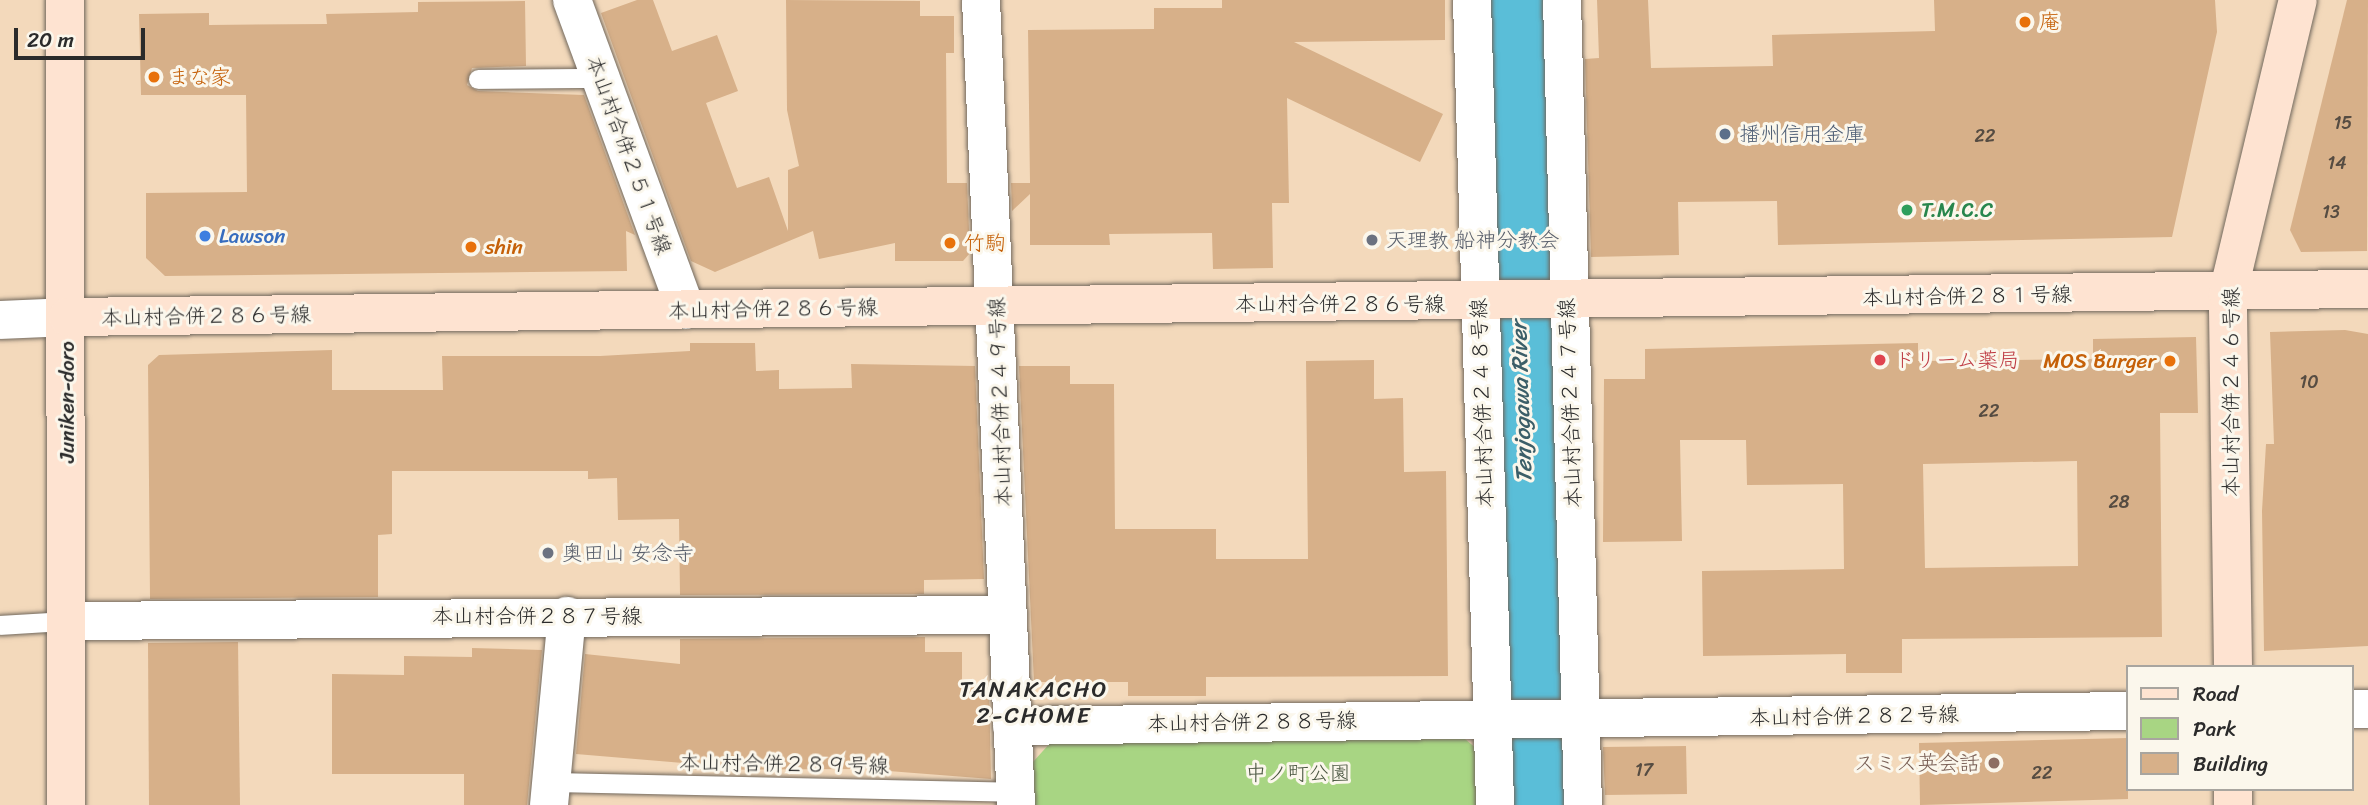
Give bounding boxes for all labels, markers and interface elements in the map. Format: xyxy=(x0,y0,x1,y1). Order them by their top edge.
place label: 庵 xyxy=(2039,9,2060,35)
scale bar xyxy=(18,14,149,58)
marker: 庵 xyxy=(2017,14,2033,30)
text: 20 m xyxy=(27,21,74,59)
street label: 本山村合併２５１号線 xyxy=(581,52,677,258)
place label: まな家 xyxy=(168,64,231,90)
marker: まな家 xyxy=(146,69,162,85)
house number: 15 xyxy=(2334,112,2352,134)
place label: 播州信用金庫 xyxy=(1739,121,1865,147)
house number: 22 xyxy=(1975,125,1995,147)
marker: 播州信用金庫 xyxy=(1717,126,1733,142)
house number: 14 xyxy=(2328,152,2346,174)
place label: T.M.C.C xyxy=(1921,197,1993,223)
house number: 13 xyxy=(2322,201,2340,223)
marker: T.M.C.C xyxy=(1899,202,1915,218)
place label: Lawson xyxy=(219,223,285,249)
place label: 天理教 船神分教会 xyxy=(1386,227,1559,253)
marker: Lawson xyxy=(197,228,213,244)
place label: 竹駒 xyxy=(964,230,1006,256)
marker: 天理教 船神分教会 xyxy=(1364,232,1380,248)
place label: shin xyxy=(485,234,523,260)
marker: 竹駒 xyxy=(942,235,958,251)
marker: shin xyxy=(463,239,479,255)
street label: 本山村合併２８１号線 xyxy=(1862,282,2072,310)
street label: 本山村合併２４６号線 xyxy=(2218,287,2244,497)
street label: 本山村合併２８６号線 xyxy=(1235,291,1445,317)
street label: 本山村合併２８６号線 xyxy=(668,295,878,323)
street label: 本山村合併２４９号線 xyxy=(984,297,1016,507)
street label: 本山村合併２４８号線 xyxy=(1466,298,1498,508)
street label: 本山村合併２４７号線 xyxy=(1554,298,1586,508)
street label: 本山村合併２８６号線 xyxy=(101,302,311,330)
water label: Tenjogawa River xyxy=(1505,320,1539,484)
street label: Juniken-doro xyxy=(54,341,80,463)
place label: ドリーム薬局 xyxy=(1894,347,2020,373)
place label: MOS Burger xyxy=(2043,348,2156,374)
marker: ドリーム薬局 xyxy=(1872,352,1888,368)
marker: MOS Burger xyxy=(2162,353,2178,369)
house number: 10 xyxy=(2299,371,2319,393)
house number: 22 xyxy=(1979,400,1999,422)
house number: 28 xyxy=(2108,491,2130,513)
place label: 奥田山 安念寺 xyxy=(562,540,693,566)
marker: 奥田山 安念寺 xyxy=(540,545,556,561)
street label: 本山村合併２８７号線 xyxy=(432,603,642,629)
legend xyxy=(2126,665,2354,791)
text: Road xyxy=(2193,675,2238,713)
district label: TANAKACHO 2-CHOME xyxy=(961,676,1107,730)
street label: 本山村合併２８２号線 xyxy=(1749,702,1959,730)
street label: 本山村合併２８８号線 xyxy=(1147,708,1357,736)
text: Park xyxy=(2193,710,2236,748)
text: Building xyxy=(2193,745,2268,783)
street label: 本山村合併２８９号線 xyxy=(679,750,889,778)
place label: スミス英会話 xyxy=(1854,750,1980,776)
marker: スミス英会話 xyxy=(1986,755,2002,771)
house number: 17 xyxy=(1635,759,1653,781)
park label: 中ノ町公園 xyxy=(1246,760,1350,786)
house number: 22 xyxy=(2032,762,2052,784)

